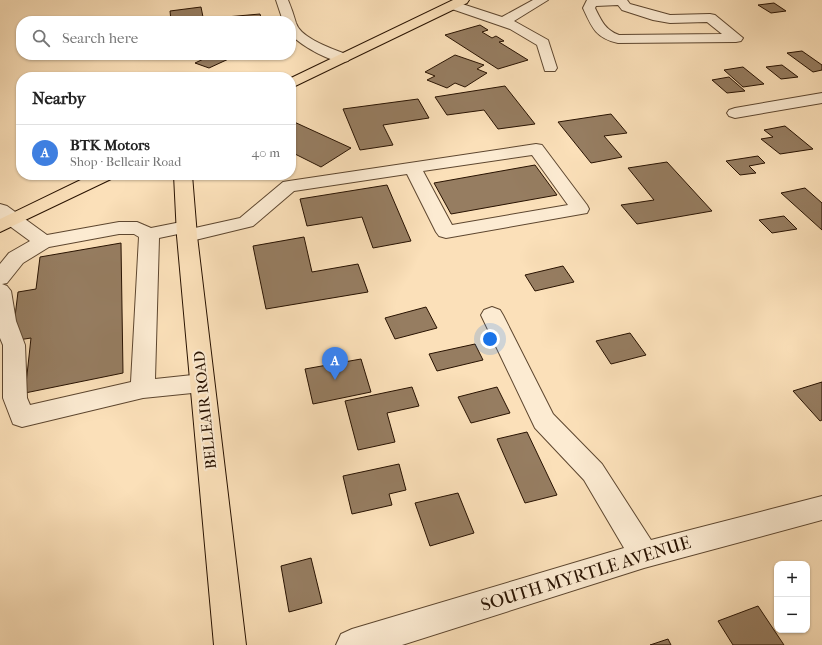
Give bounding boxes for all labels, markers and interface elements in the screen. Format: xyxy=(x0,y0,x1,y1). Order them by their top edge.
search box xyxy=(16,16,296,60)
icon: search xyxy=(30,27,52,49)
text: Search here xyxy=(62,29,138,47)
text: Nearby xyxy=(32,88,86,108)
text: BTK Motors xyxy=(70,136,150,154)
text: A xyxy=(41,145,49,160)
text: 40 m xyxy=(252,145,280,160)
text: Shop · Belleair Road xyxy=(70,154,181,169)
your location xyxy=(480,329,500,349)
pin: A xyxy=(322,347,348,380)
street label: BELLEAIR ROAD xyxy=(190,350,220,470)
street label: SOUTH MYRTLE AVENUE xyxy=(478,532,694,616)
map controls xyxy=(774,561,810,633)
button: + xyxy=(774,561,810,597)
button: − xyxy=(774,597,810,633)

